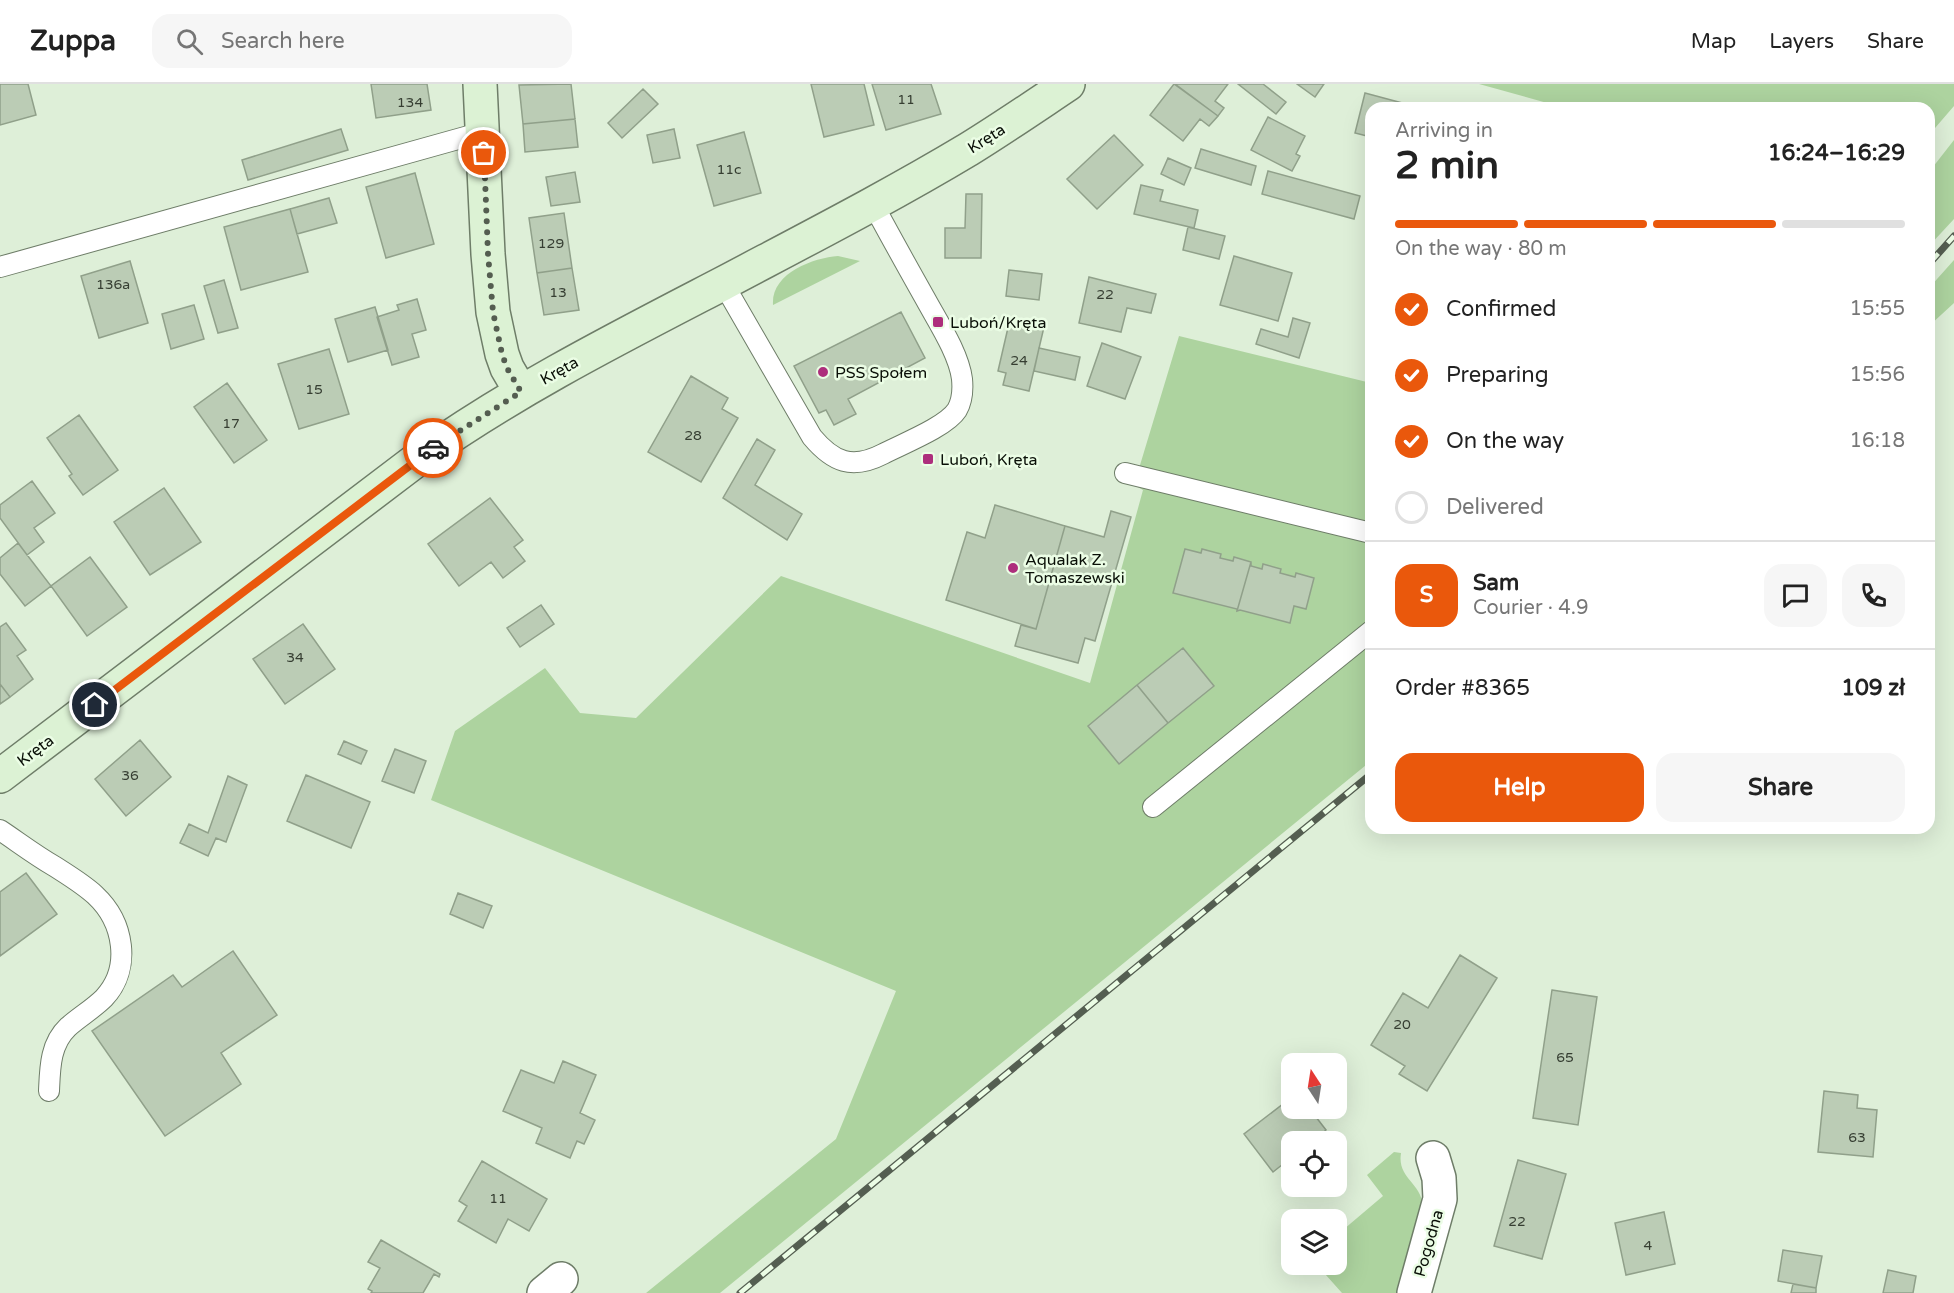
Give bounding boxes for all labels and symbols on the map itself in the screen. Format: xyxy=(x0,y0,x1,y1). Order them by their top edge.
house number: 11 xyxy=(897,91,915,108)
house number: 134 xyxy=(397,94,423,111)
street label: Kręta xyxy=(964,120,1009,158)
pin xyxy=(458,127,509,178)
house number: 11c xyxy=(716,161,742,178)
house number: 129 xyxy=(538,235,564,252)
house number: 136a xyxy=(96,276,130,293)
house number: 13 xyxy=(549,284,567,301)
house number: 22 xyxy=(1096,286,1114,303)
place label: Luboń/Kręta xyxy=(950,313,1046,333)
marker: Luboń/Kręta xyxy=(931,315,945,329)
street label: Kręta xyxy=(537,352,582,390)
house number: 24 xyxy=(1010,352,1028,369)
place label: PSS Społem xyxy=(835,363,927,383)
marker: PSS Społem xyxy=(816,365,830,379)
house number: 15 xyxy=(305,381,323,398)
house number: 17 xyxy=(222,415,240,432)
courier xyxy=(403,418,463,478)
house number: 28 xyxy=(684,427,702,444)
place label: Luboń, Kręta xyxy=(940,450,1038,470)
marker: Luboń, Kręta xyxy=(921,452,935,466)
place label: Aqualak Z. Tomaszewski xyxy=(1025,550,1125,588)
marker: Aqualak Z. Tomaszewski xyxy=(1006,561,1020,575)
house number: 34 xyxy=(286,649,304,666)
pin xyxy=(69,679,120,730)
street label: Kręta xyxy=(13,731,58,771)
house number: 36 xyxy=(121,767,139,784)
house number: 20 xyxy=(1393,1016,1411,1033)
house number: 65 xyxy=(1556,1049,1574,1066)
north arrow xyxy=(1281,1053,1347,1119)
house number: 63 xyxy=(1848,1129,1866,1146)
house number: 11 xyxy=(489,1190,507,1207)
street label: Pogodna xyxy=(1410,1207,1448,1279)
house number: 22 xyxy=(1508,1213,1526,1230)
house number: 4 xyxy=(1644,1237,1653,1254)

